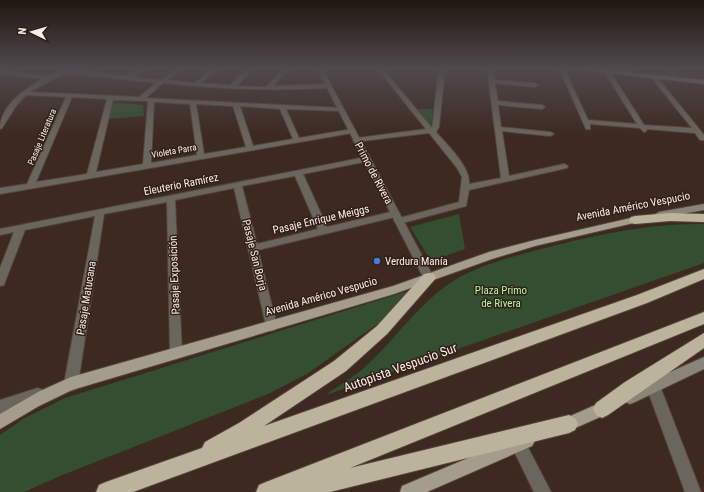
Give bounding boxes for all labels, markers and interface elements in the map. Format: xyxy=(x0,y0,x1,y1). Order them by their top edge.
north arrow xyxy=(12,12,52,52)
text: N xyxy=(16,27,29,35)
street label: Pasaje Literatura xyxy=(26,107,58,167)
street label: Primo de Rivera xyxy=(352,140,395,206)
street label: Violeta Parra xyxy=(151,142,197,160)
street label: Eleuterio Ramírez xyxy=(143,171,220,198)
street label: Avenida Américo Vespucio xyxy=(575,189,692,224)
street label: Pasaje Enrique Meiggs xyxy=(272,202,371,237)
street label: Pasaje San Borja xyxy=(239,218,270,292)
street label: Pasaje Exposición xyxy=(167,235,182,315)
place label: Verdura Manía xyxy=(385,255,448,268)
marker: Verdura Manía xyxy=(372,256,382,266)
street label: Pasaje Matucana xyxy=(74,260,99,336)
street label: Avenida Américo Vespucio xyxy=(264,274,379,319)
park label: Plaza Primo de Rivera xyxy=(475,284,528,310)
street label: Autopista Vespucio Sur xyxy=(341,340,459,395)

